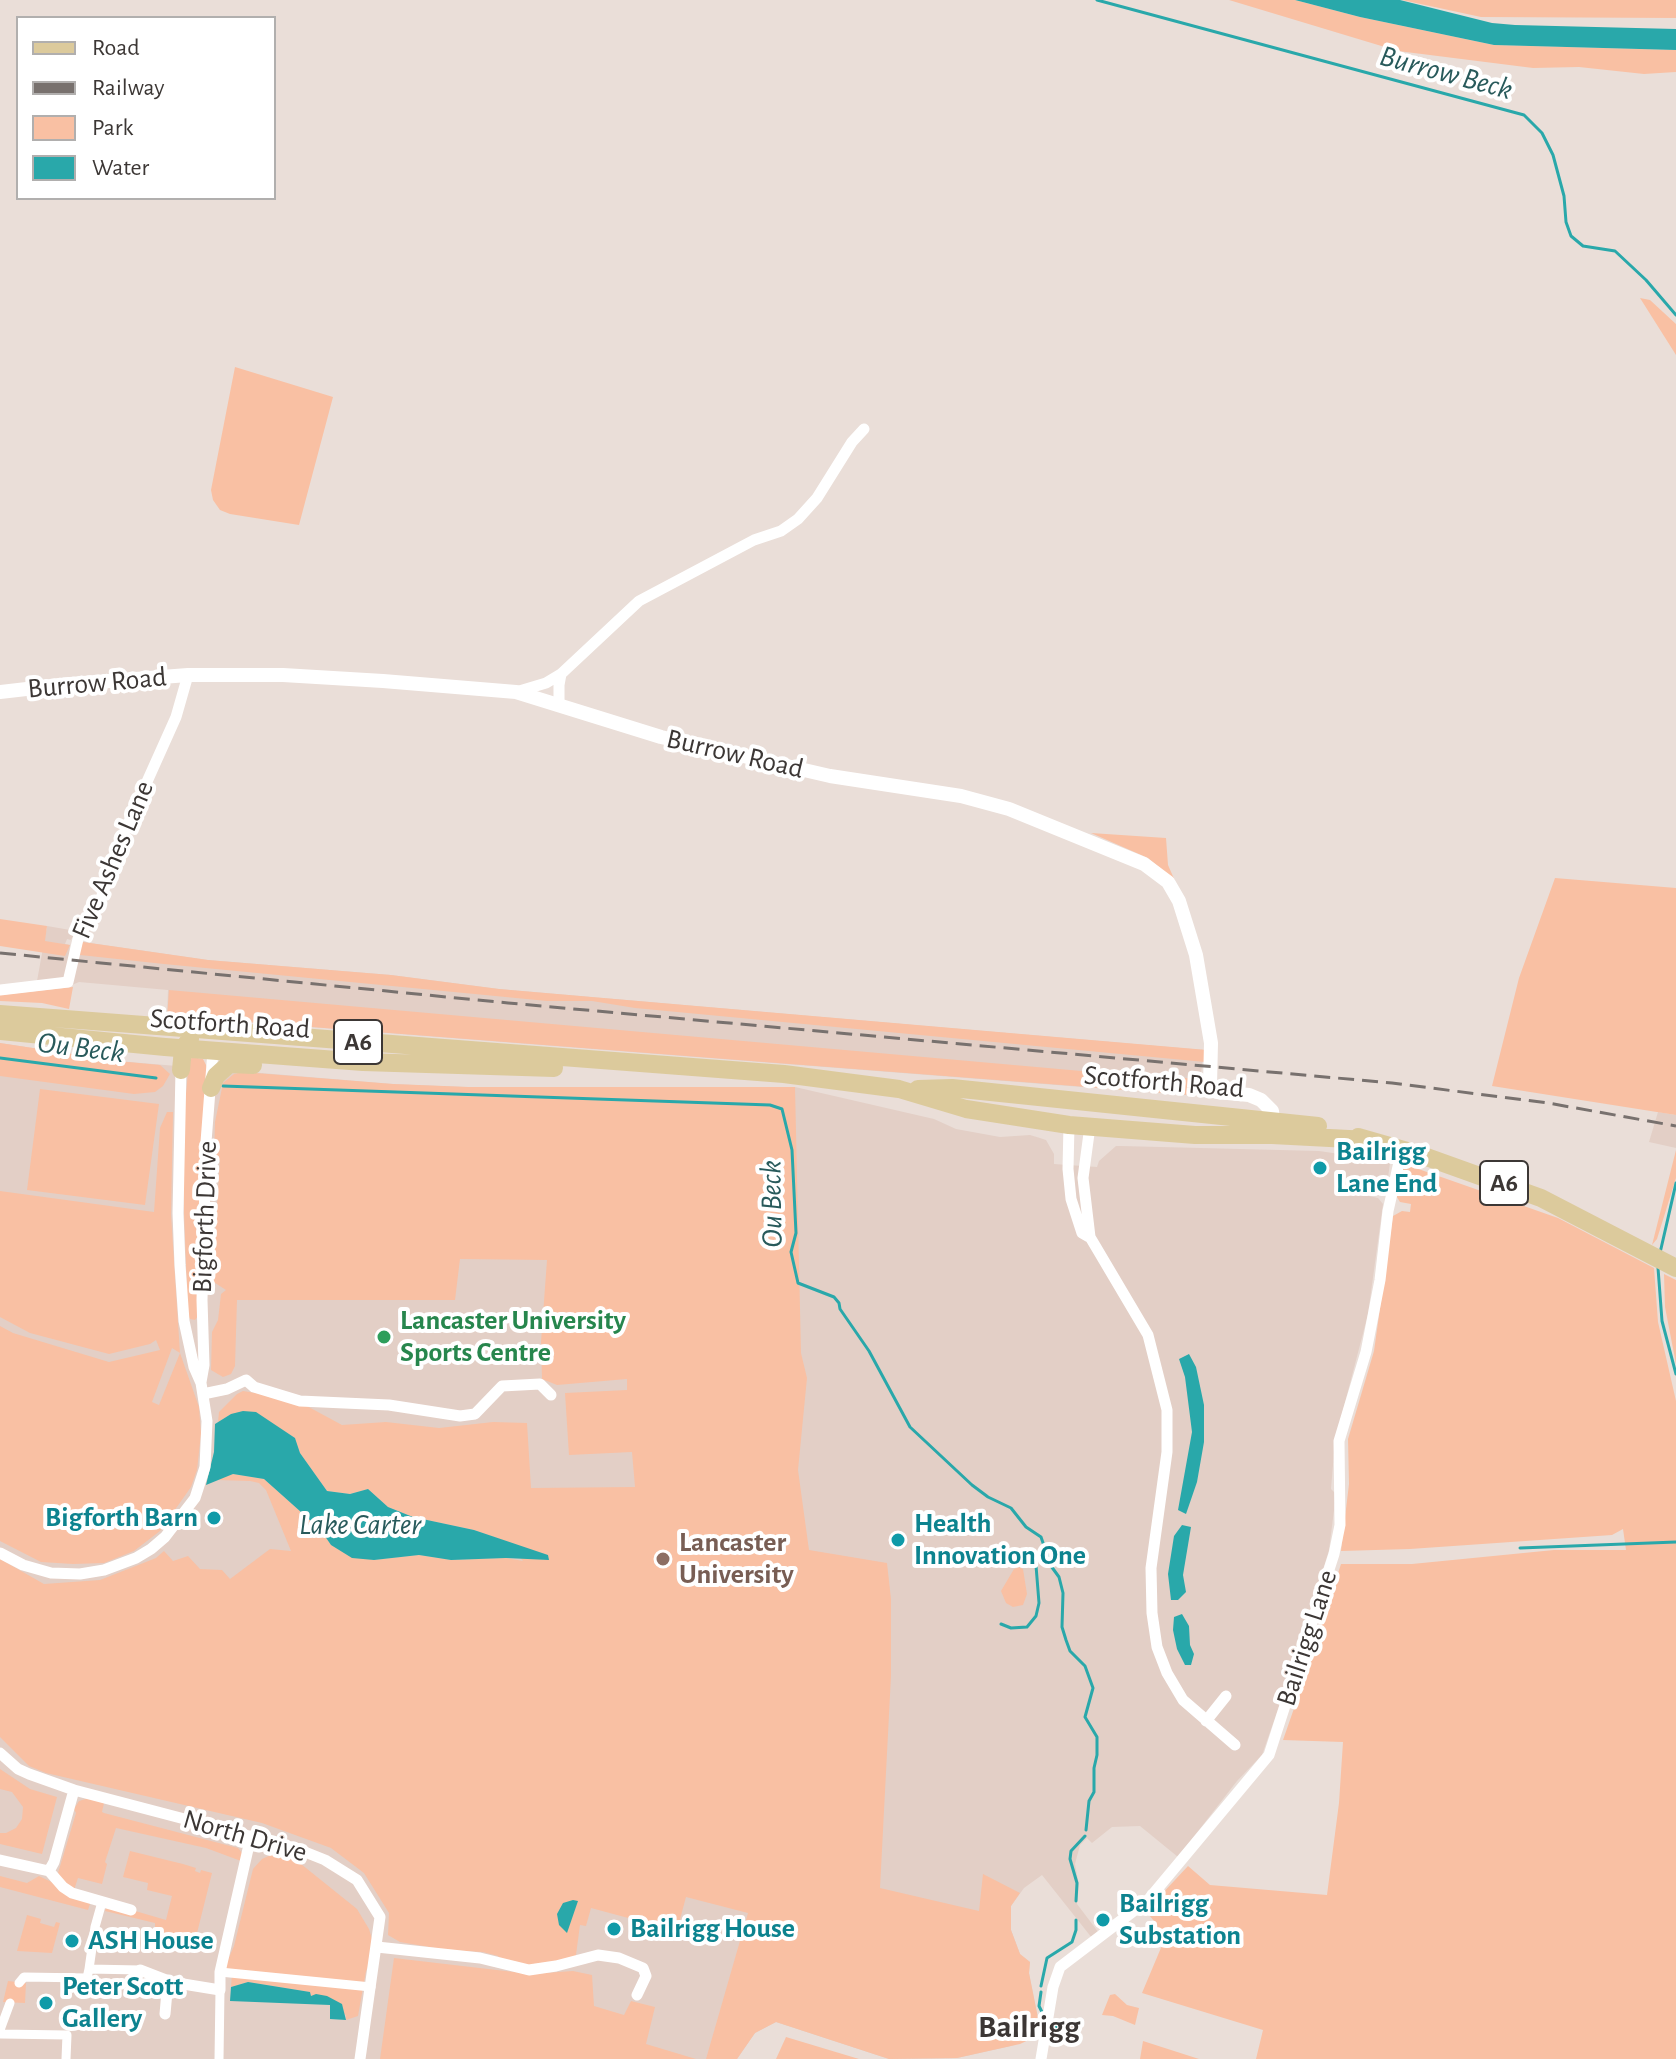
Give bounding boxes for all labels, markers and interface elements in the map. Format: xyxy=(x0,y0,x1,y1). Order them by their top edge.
legend xyxy=(16,16,276,200)
text: Road xyxy=(92,36,140,60)
water label: Burrow Beck xyxy=(1376,38,1516,108)
text: Railway xyxy=(92,76,164,100)
text: Park xyxy=(92,116,133,140)
text: Water xyxy=(92,156,149,180)
street label: Burrow Road xyxy=(26,660,168,706)
street label: Burrow Road xyxy=(663,722,807,786)
street label: Five Ashes Lane xyxy=(65,776,161,944)
street label: Scotforth Road xyxy=(149,1002,311,1046)
road number: A6 xyxy=(334,1020,382,1064)
water label: Ou Beck xyxy=(36,1025,126,1071)
street label: Scotforth Road xyxy=(1083,1058,1245,1106)
place label: Bailrigg Lane End xyxy=(1336,1135,1437,1201)
street label: Bigforth Drive xyxy=(186,1140,224,1294)
marker: Bailrigg Lane End xyxy=(1311,1159,1329,1177)
water label: Ou Beck xyxy=(753,1160,791,1248)
road number: A6 xyxy=(1480,1161,1528,1205)
place label: Lancaster University Sports Centre xyxy=(400,1304,626,1370)
marker: Lancaster University Sports Centre xyxy=(375,1328,393,1346)
place label: Bigforth Barn xyxy=(45,1501,198,1535)
water label: Lake Carter xyxy=(299,1507,421,1543)
place label: Health Innovation One xyxy=(914,1507,1086,1573)
marker: Bigforth Barn xyxy=(205,1509,223,1527)
place label: Lancaster University xyxy=(679,1526,794,1592)
marker: Health Innovation One xyxy=(889,1531,907,1549)
marker: Lancaster University xyxy=(654,1550,672,1568)
street label: Bailrigg Lane xyxy=(1269,1566,1345,1710)
street label: North Drive xyxy=(179,1802,311,1870)
place label: Bailrigg Substation xyxy=(1119,1887,1241,1953)
marker: Bailrigg Substation xyxy=(1094,1911,1112,1929)
place label: Bailrigg House xyxy=(630,1912,795,1946)
marker: Bailrigg House xyxy=(605,1920,623,1938)
place label: ASH House xyxy=(88,1924,214,1958)
marker: ASH House xyxy=(63,1932,81,1950)
place label: Peter Scott Gallery xyxy=(62,1970,183,2036)
marker: Peter Scott Gallery xyxy=(37,1994,55,2012)
district label: Bailrigg xyxy=(978,2008,1080,2046)

